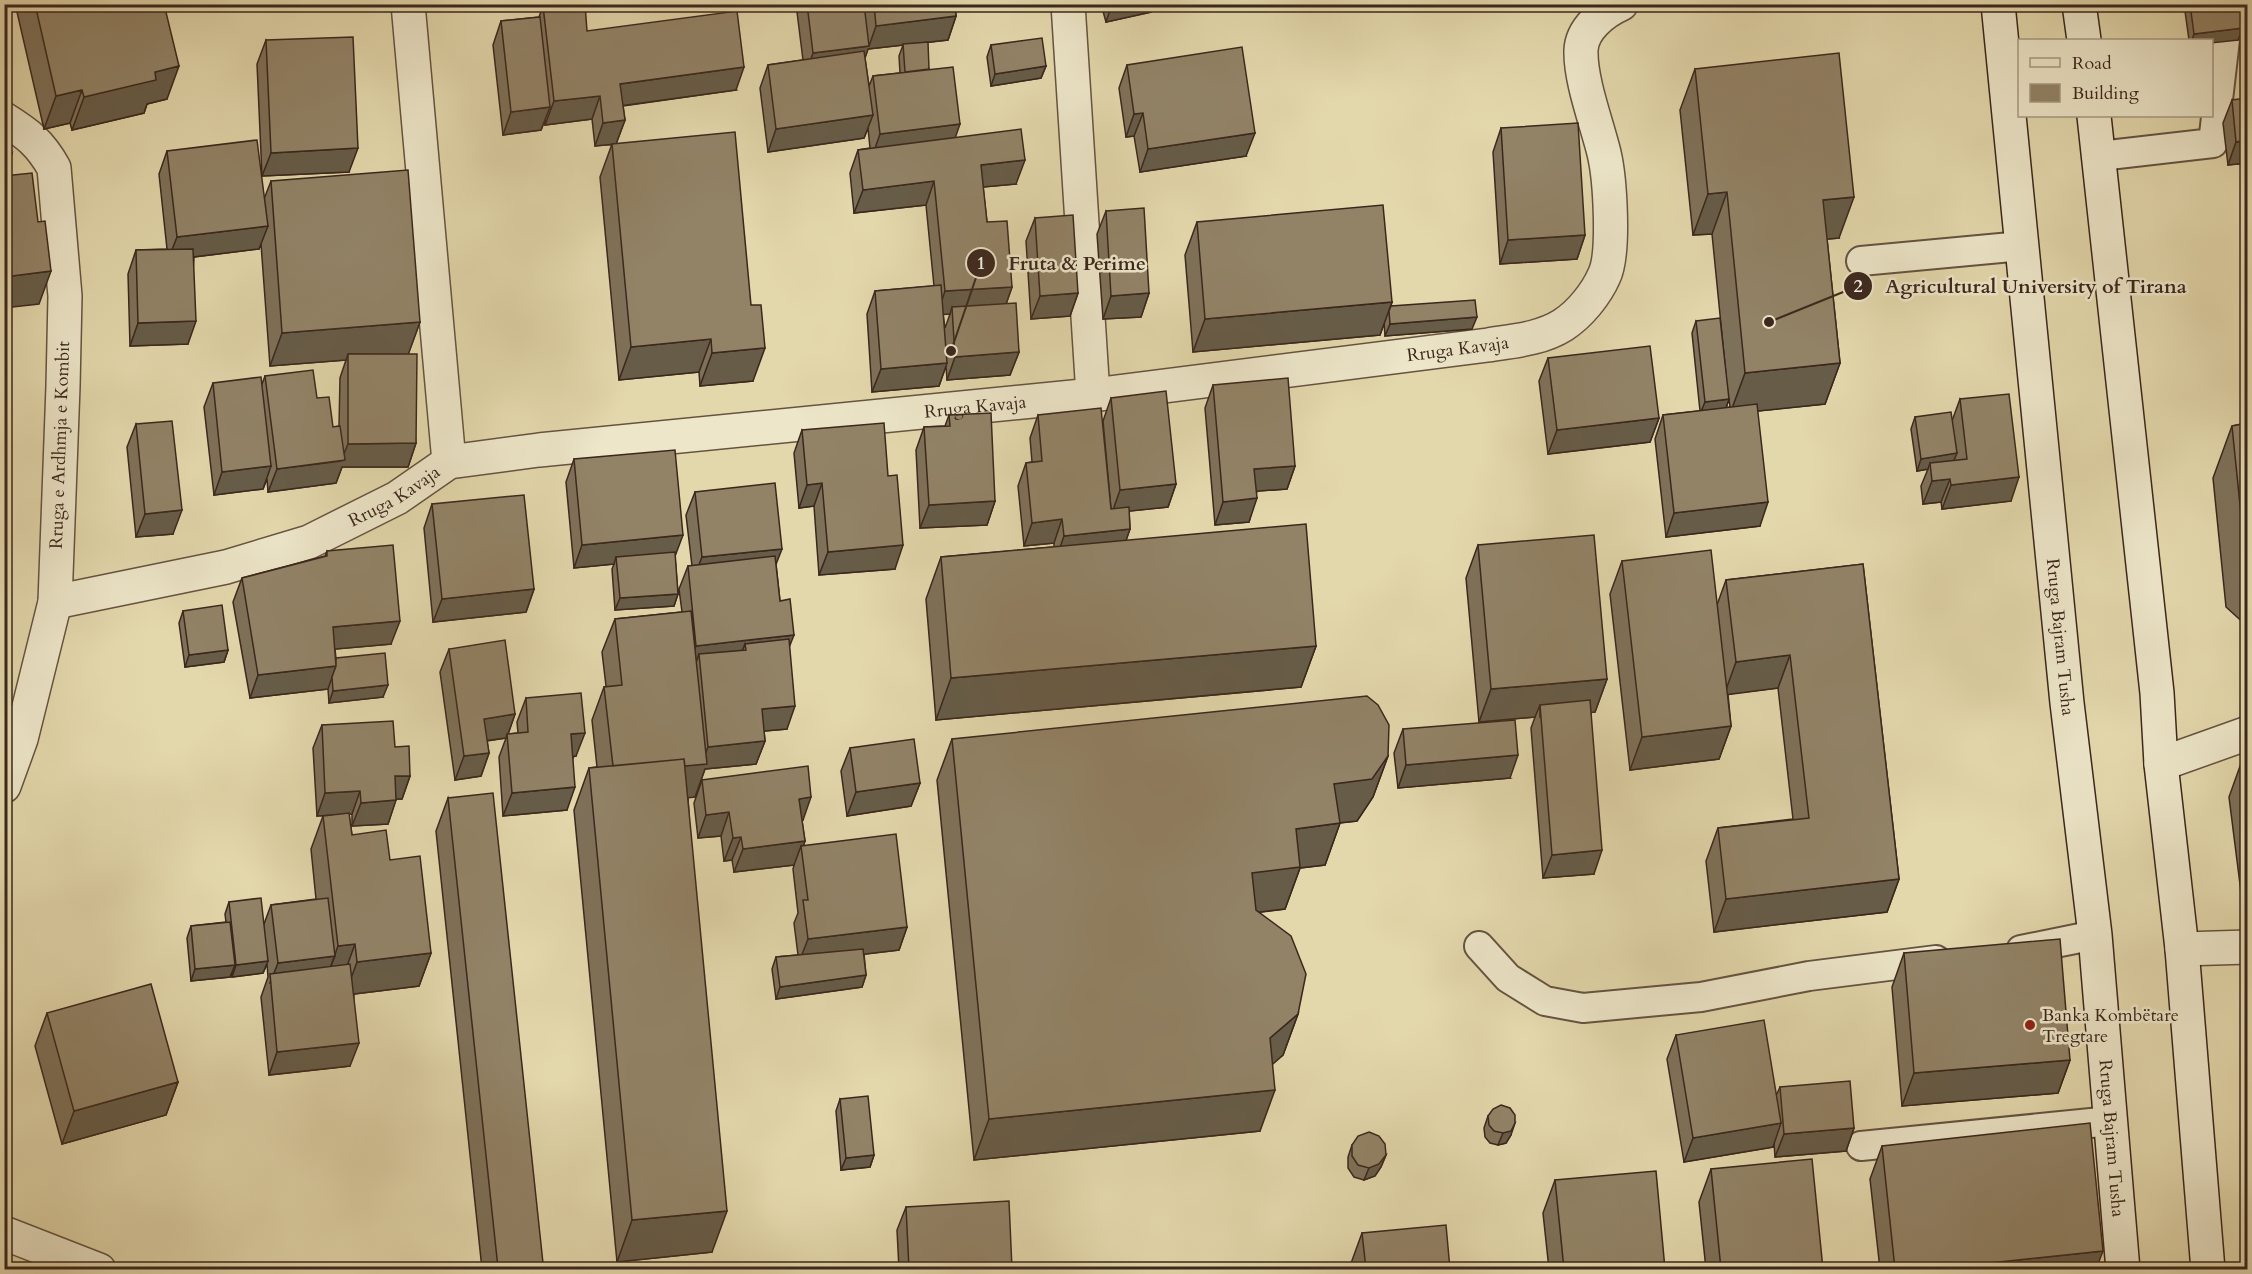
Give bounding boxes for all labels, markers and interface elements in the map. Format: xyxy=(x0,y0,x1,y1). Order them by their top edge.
legend xyxy=(2018,39,2213,117)
text: Road xyxy=(2072,51,2112,76)
text: Building xyxy=(2072,81,2140,106)
callout: Fruta & Perime xyxy=(966,244,1158,282)
text: Fruta & Perime xyxy=(1008,250,1146,277)
text: 1 xyxy=(976,251,986,276)
callout: Agricultural University of Tirana xyxy=(1843,267,2199,305)
text: Agricultural University of Tirana xyxy=(1885,273,2187,300)
text: 2 xyxy=(1853,274,1863,299)
street label: Rruga Kavaja xyxy=(1405,330,1511,368)
street label: Rruga e Ardhmja e Kombit xyxy=(44,340,76,549)
street label: Rruga Kavaja xyxy=(923,389,1028,424)
street label: Rruga Kavaja xyxy=(344,459,445,533)
street label: Rruga Bajram Tusha xyxy=(2040,557,2081,717)
place label: Banka Kombëtare Tregtare xyxy=(2042,1003,2179,1049)
marker: Banka Kombëtare Tregtare xyxy=(2023,1018,2037,1032)
street label: Rruga Bajram Tusha xyxy=(2093,1058,2131,1218)

